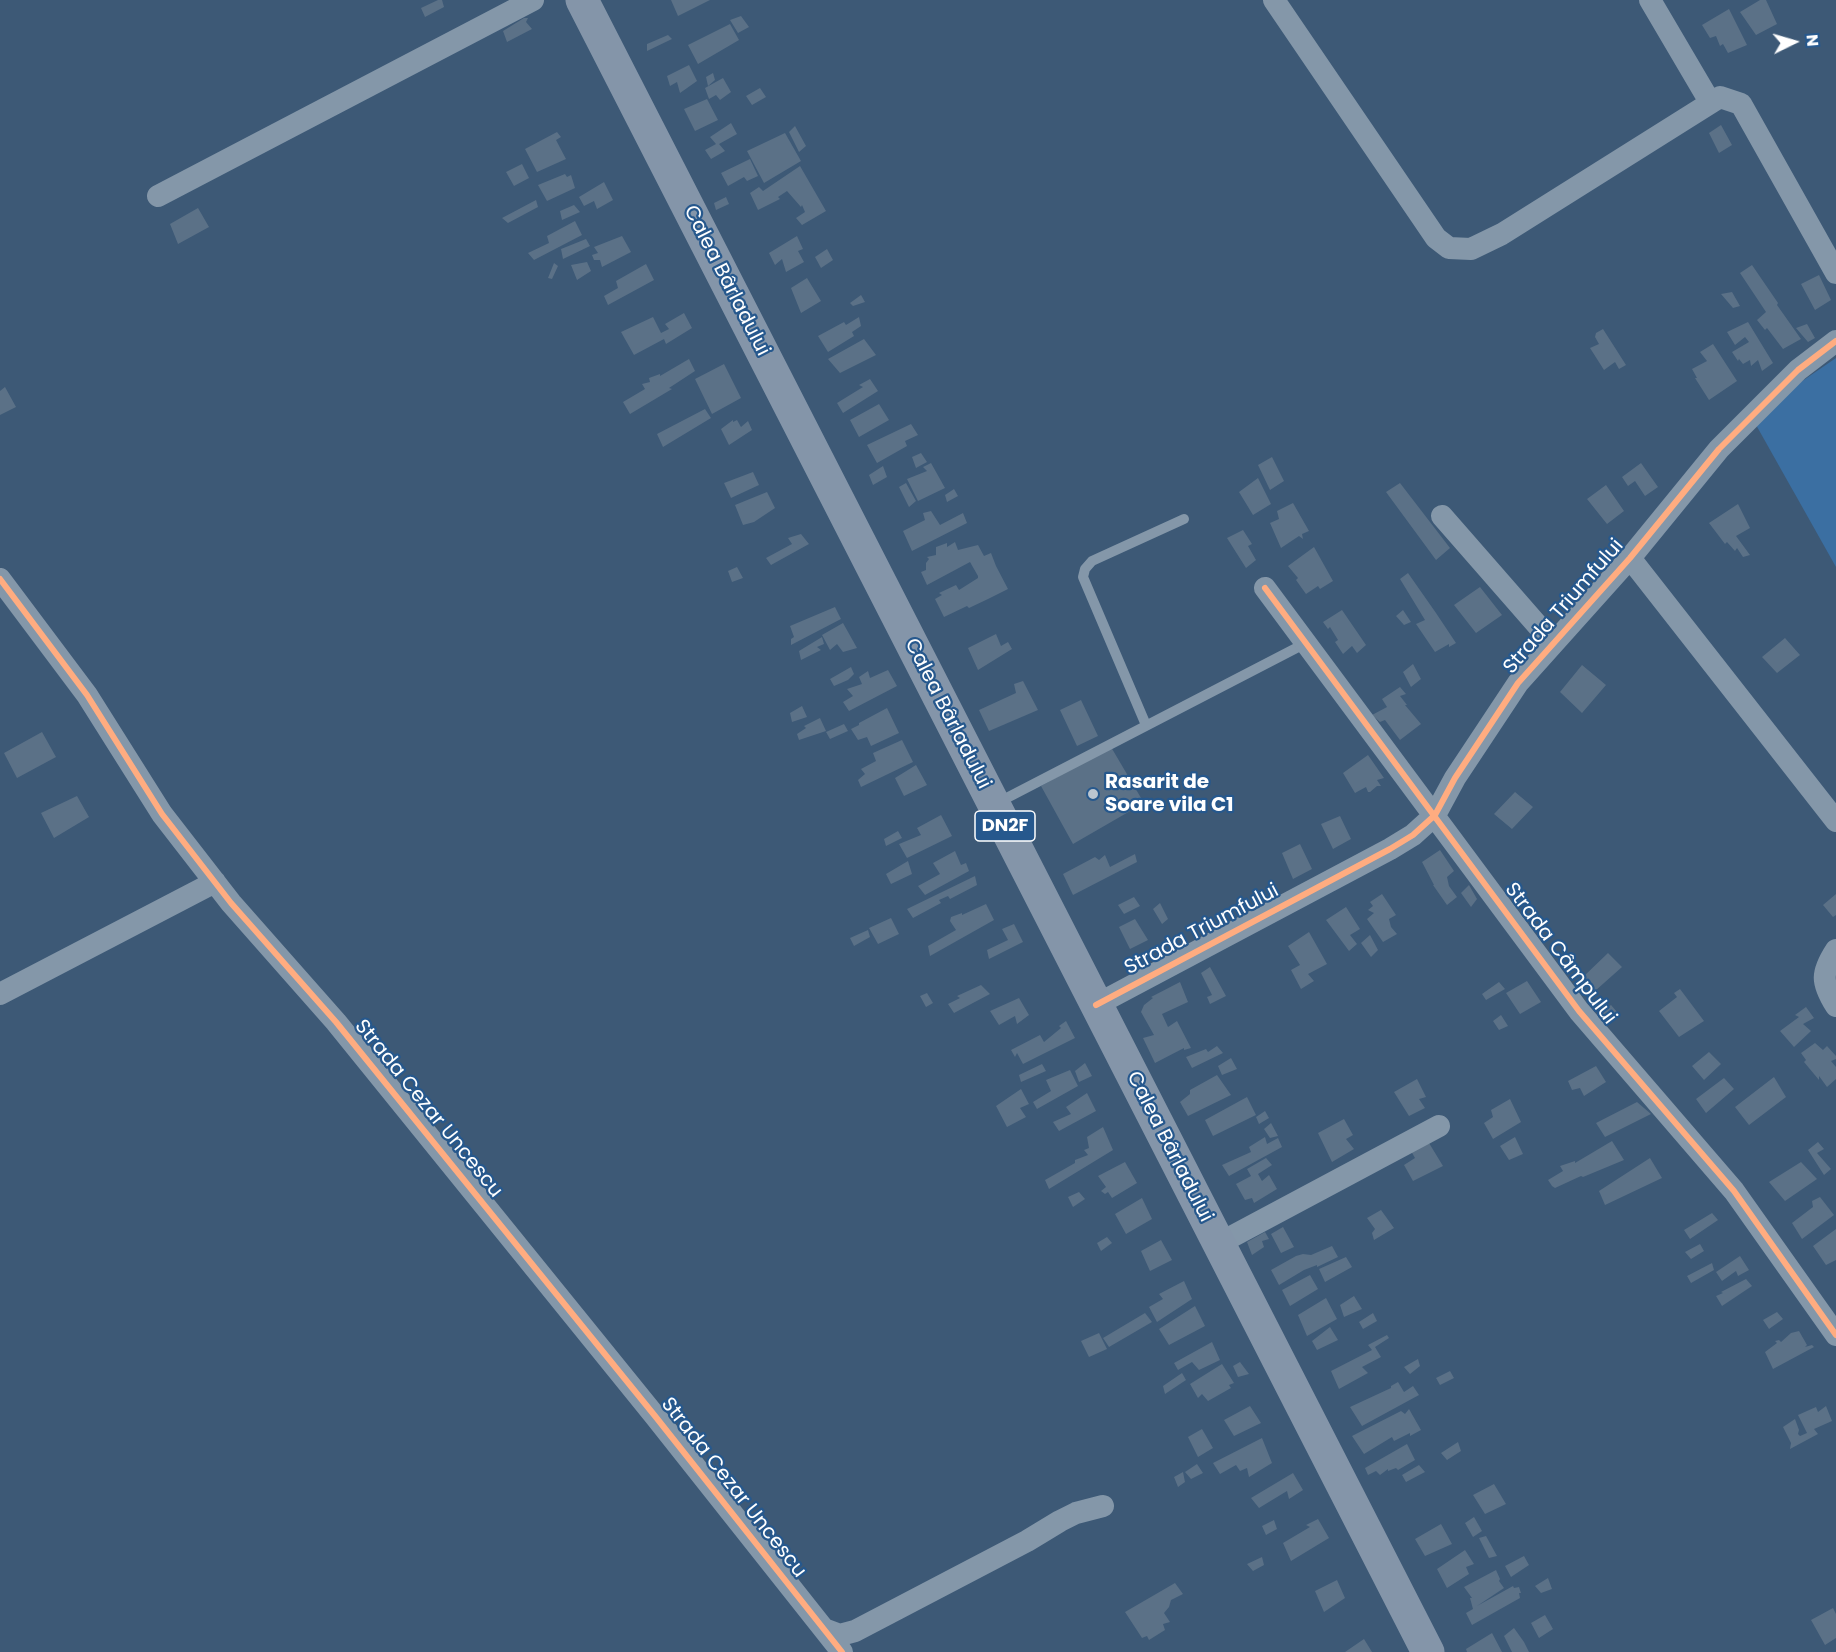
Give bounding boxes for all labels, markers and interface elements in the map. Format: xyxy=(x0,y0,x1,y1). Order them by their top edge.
north arrow xyxy=(1764,12,1824,72)
text: N xyxy=(1800,33,1824,47)
street label: Calea Bârladului xyxy=(678,202,774,360)
street label: Strada Triumfului xyxy=(1499,535,1629,679)
street label: Calea Bârladului xyxy=(899,635,995,793)
place label: Rasarit de Soare vila C1 xyxy=(1105,771,1234,818)
marker: Rasarit de Soare vila C1 xyxy=(1086,787,1100,801)
road number: DN2F xyxy=(975,811,1035,841)
street label: Strada Triumfului xyxy=(1121,879,1283,981)
street label: Strada Câmpului xyxy=(1499,879,1621,1029)
street label: Strada Cezar Uncescu xyxy=(349,1015,507,1203)
street label: Calea Bârladului xyxy=(1121,1068,1217,1226)
street label: Strada Cezar Uncescu xyxy=(655,1393,811,1583)

